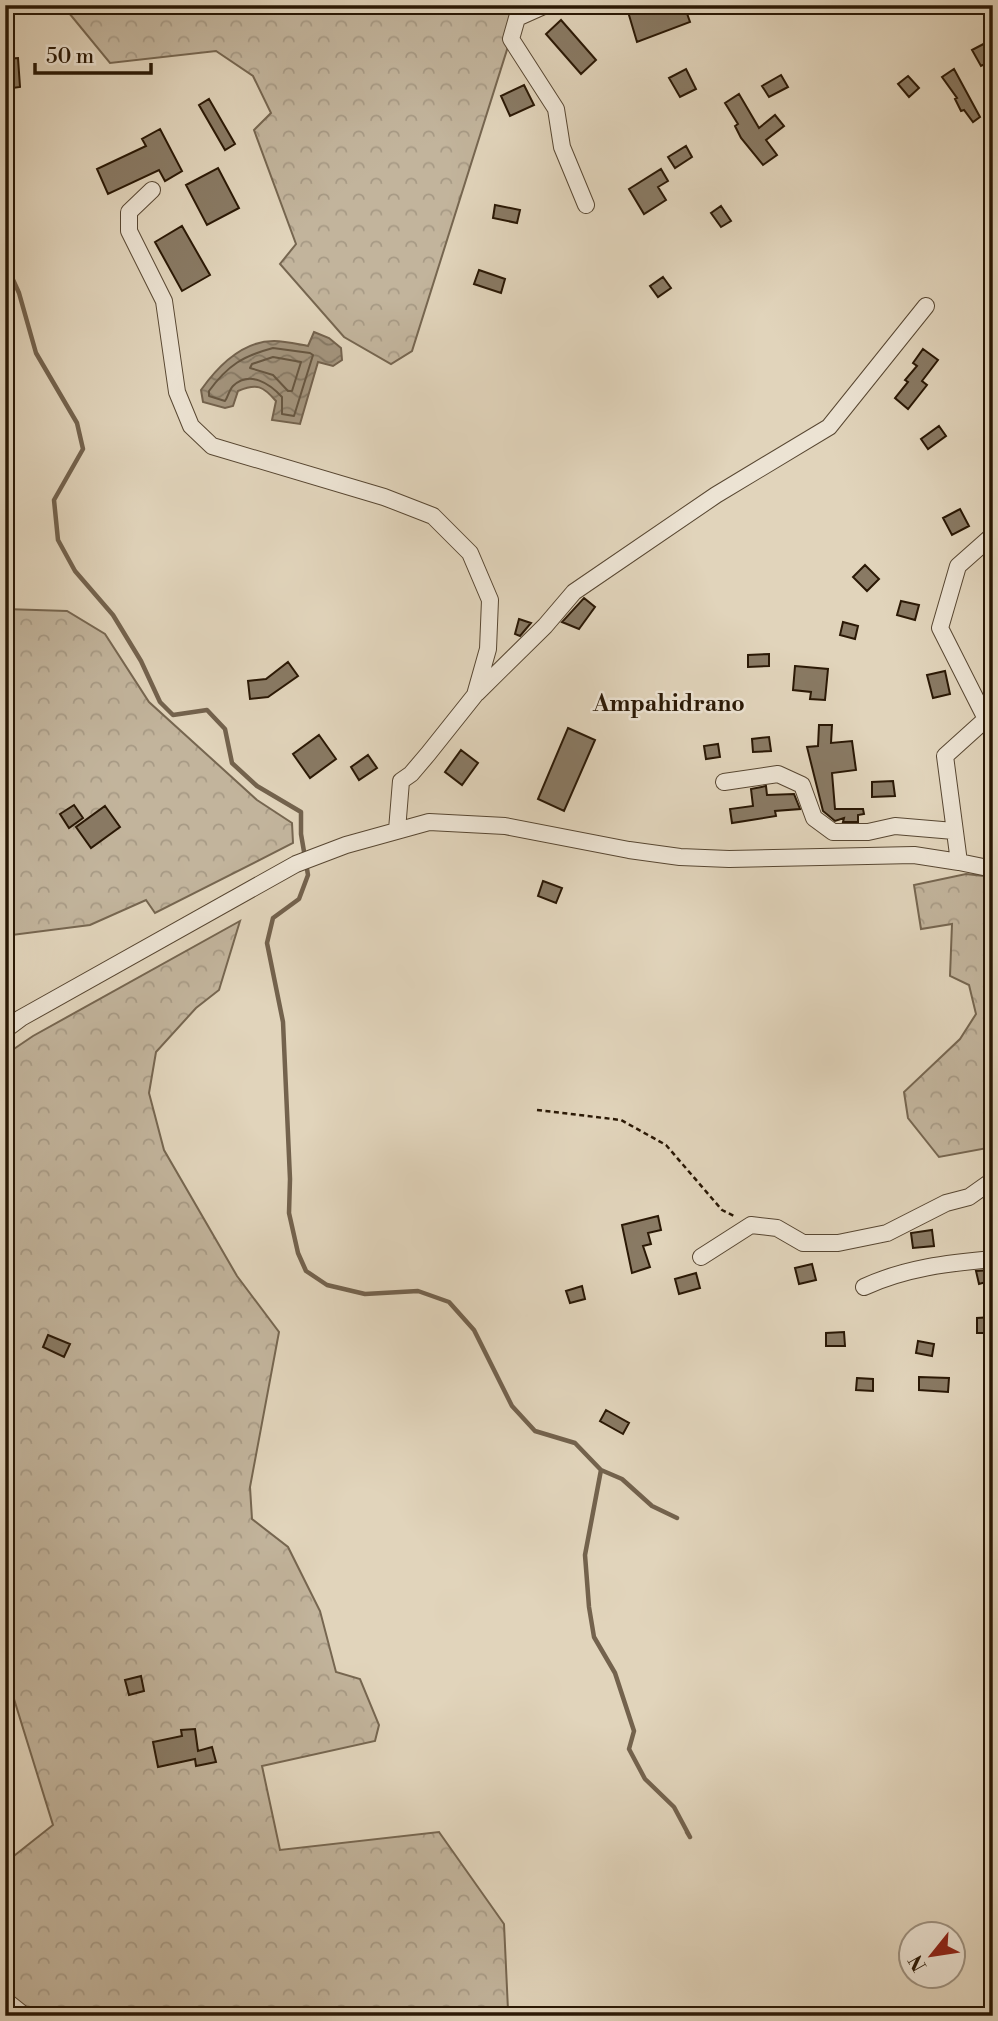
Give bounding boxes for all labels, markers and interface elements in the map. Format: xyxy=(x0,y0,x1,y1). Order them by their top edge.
scale bar xyxy=(35,32,150,76)
text: 50 m xyxy=(46,44,94,70)
district label: Ampahidrano xyxy=(592,690,745,718)
north arrow xyxy=(897,1920,967,1990)
text: N xyxy=(904,1950,932,1976)

